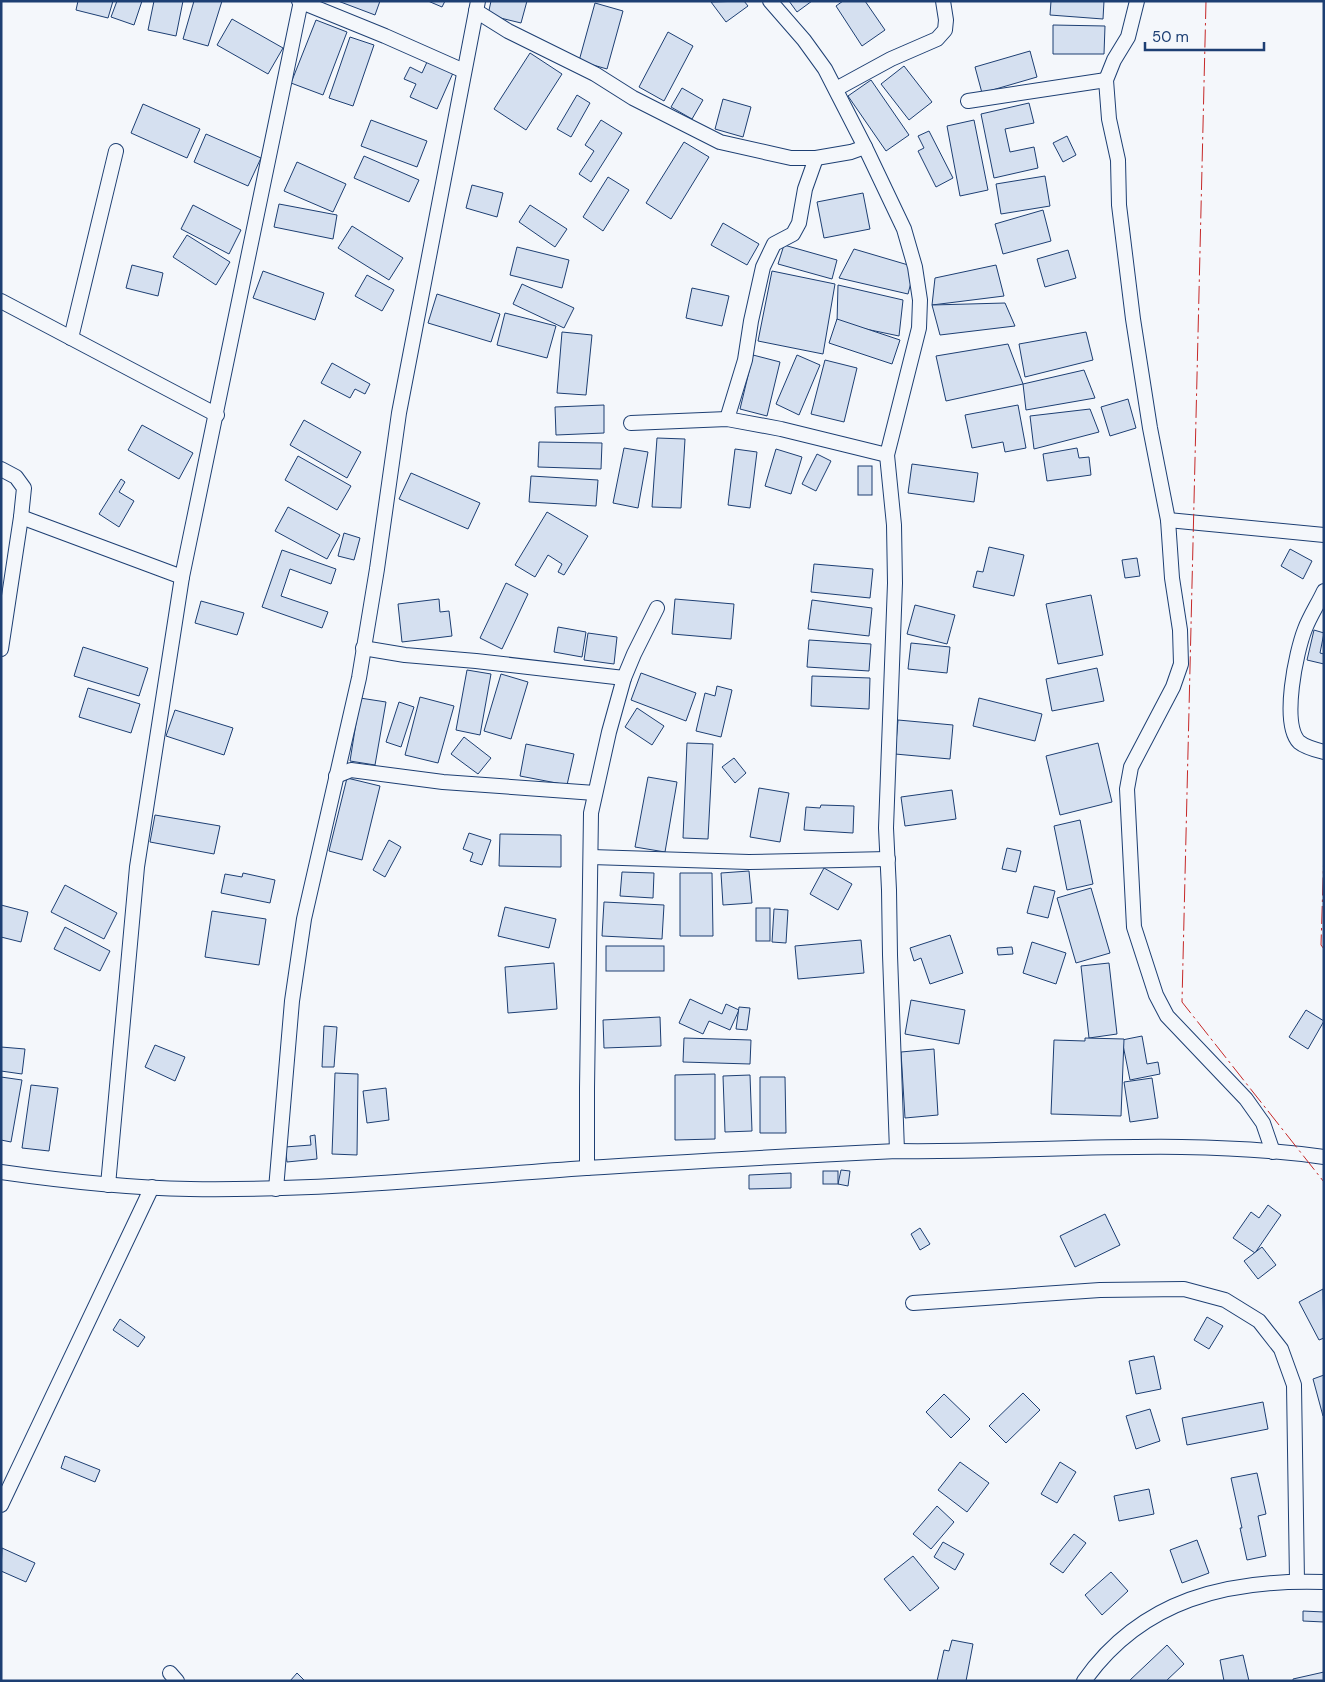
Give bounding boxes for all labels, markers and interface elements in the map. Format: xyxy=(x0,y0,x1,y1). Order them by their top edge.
scale bar xyxy=(1145,20,1264,52)
text: 50 m xyxy=(1152,27,1189,47)

